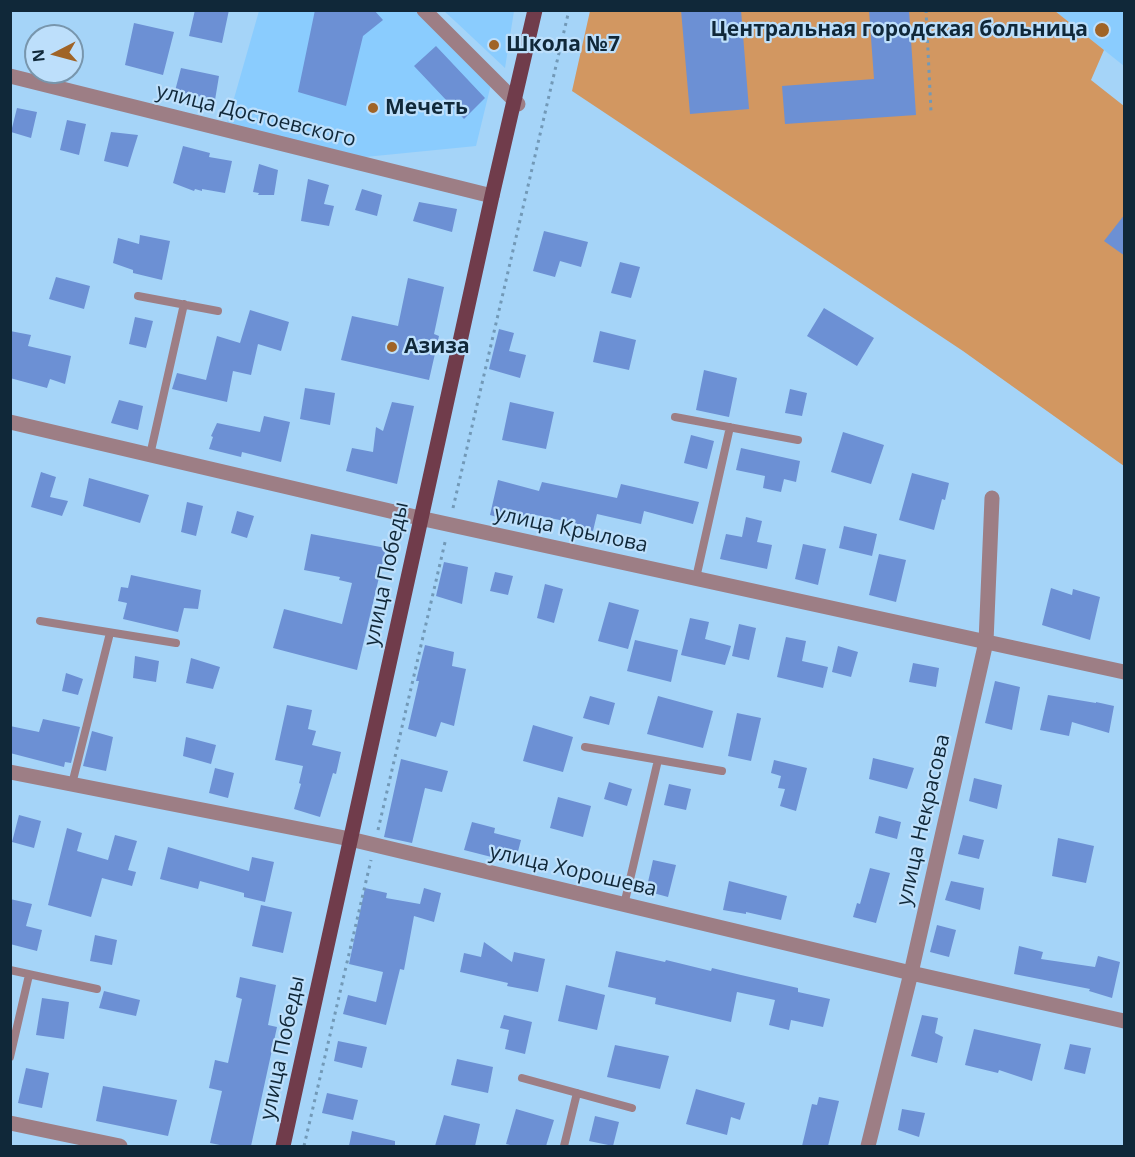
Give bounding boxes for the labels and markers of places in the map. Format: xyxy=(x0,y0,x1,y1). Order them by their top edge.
place label: Центральная городская больница xyxy=(710,17,1088,43)
marker: Центральная городская больница xyxy=(1093,21,1111,39)
place label: Школа №7 xyxy=(506,32,620,58)
marker: Школа №7 xyxy=(487,38,501,52)
place label: Мечеть xyxy=(385,95,468,121)
marker: Мечеть xyxy=(366,101,380,115)
place label: Азиза xyxy=(404,334,470,360)
marker: Азиза xyxy=(385,340,399,354)

